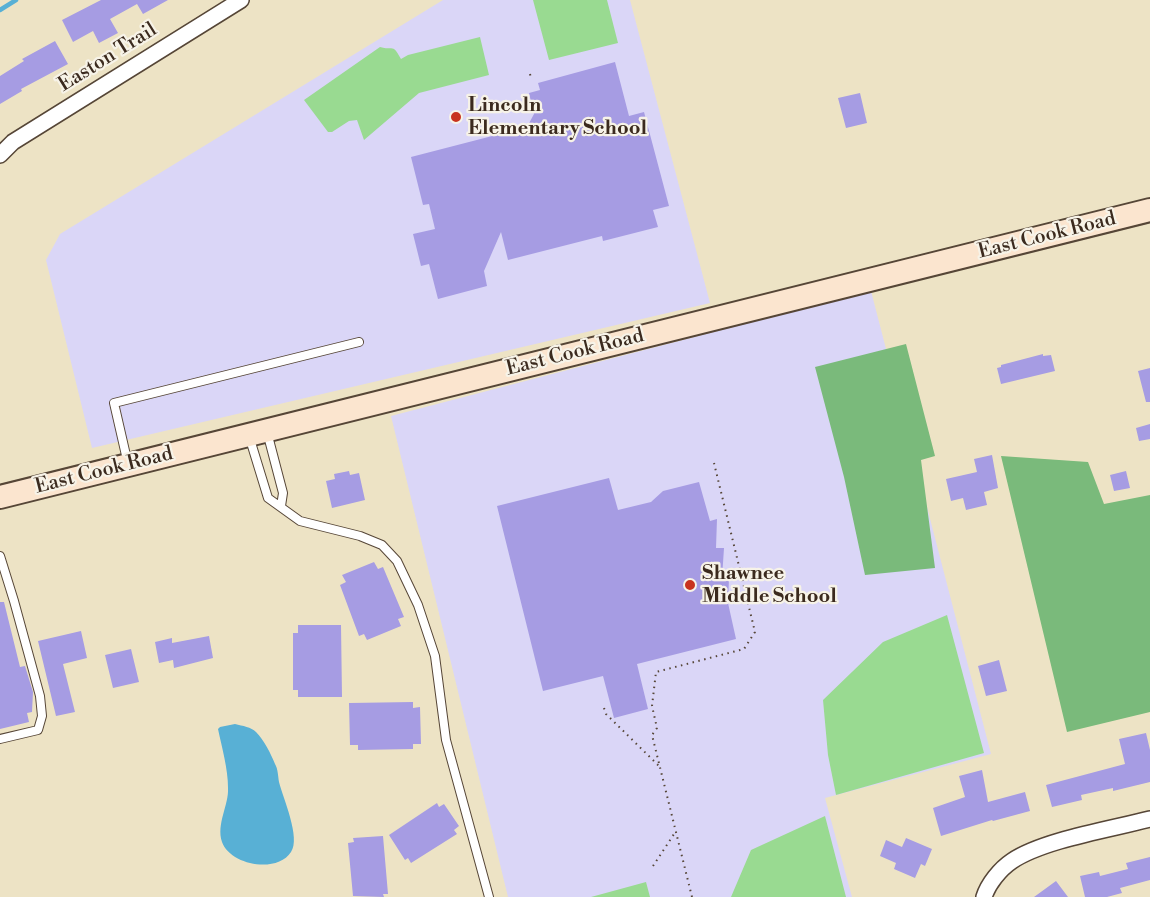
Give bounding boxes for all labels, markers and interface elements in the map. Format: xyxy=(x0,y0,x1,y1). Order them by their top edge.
street label: Easton Trail xyxy=(54,18,162,98)
place label: Lincoln Elementary School xyxy=(468,94,647,141)
marker: Lincoln Elementary School xyxy=(449,110,463,124)
street label: East Cook Road xyxy=(976,207,1118,265)
street label: East Cook Road xyxy=(504,324,646,382)
street label: East Cook Road xyxy=(33,442,175,500)
place label: Shawnee Middle School xyxy=(702,562,837,609)
marker: Shawnee Middle School xyxy=(683,578,697,592)

